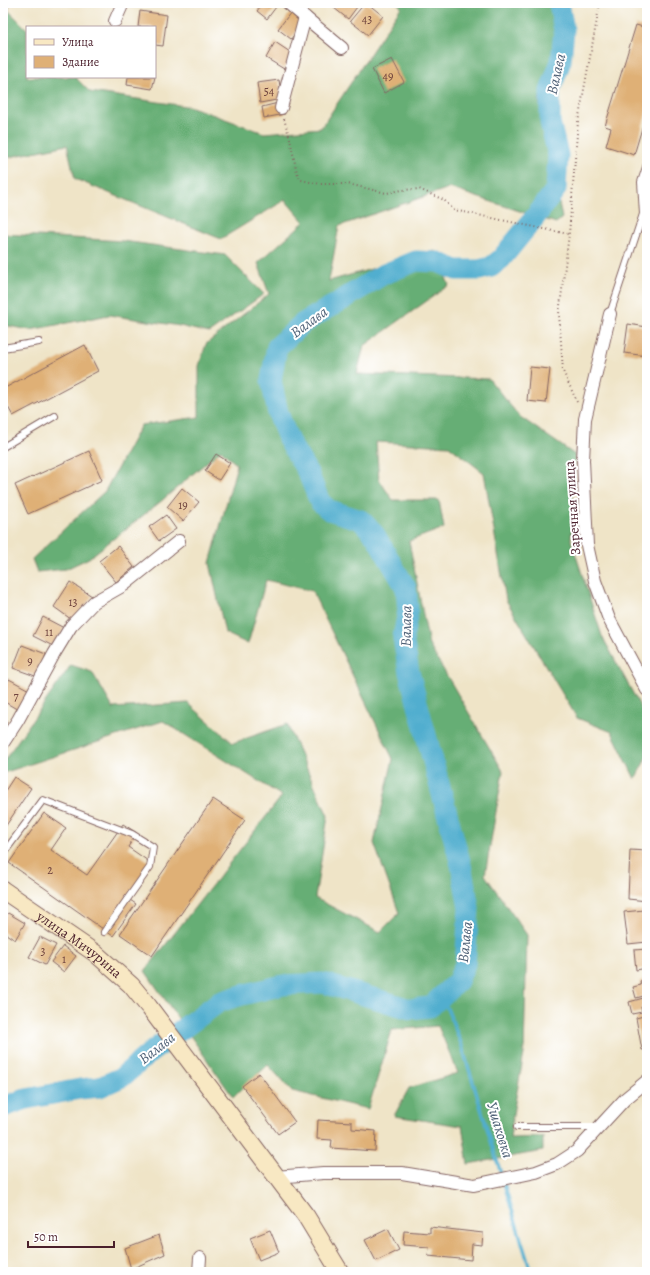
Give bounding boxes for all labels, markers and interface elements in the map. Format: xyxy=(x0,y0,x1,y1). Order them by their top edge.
house number: 43 xyxy=(362,11,372,27)
legend xyxy=(26,26,156,78)
text: Улица xyxy=(62,34,94,50)
water label: Валава xyxy=(542,52,570,96)
text: Здание xyxy=(62,54,99,70)
house number: 49 xyxy=(383,68,393,84)
house number: 54 xyxy=(264,83,275,99)
water label: Валава xyxy=(286,302,332,342)
street label: Заречная улица xyxy=(560,460,585,556)
house number: 19 xyxy=(178,497,188,513)
house number: 13 xyxy=(68,594,78,610)
water label: Валава xyxy=(396,605,416,647)
house number: 11 xyxy=(45,624,53,640)
house number: 9 xyxy=(27,653,33,669)
house number: 7 xyxy=(13,688,19,704)
house number: 2 xyxy=(47,862,53,878)
street label: улица Мичурина xyxy=(32,906,126,983)
water label: Валава xyxy=(453,920,477,964)
house number: 3 xyxy=(41,943,46,959)
house number: 1 xyxy=(62,951,66,967)
water label: Валава xyxy=(135,1027,179,1069)
water label: Ушаковка xyxy=(482,1099,518,1161)
scale bar xyxy=(28,1223,114,1249)
text: 50 m xyxy=(34,1229,58,1245)

